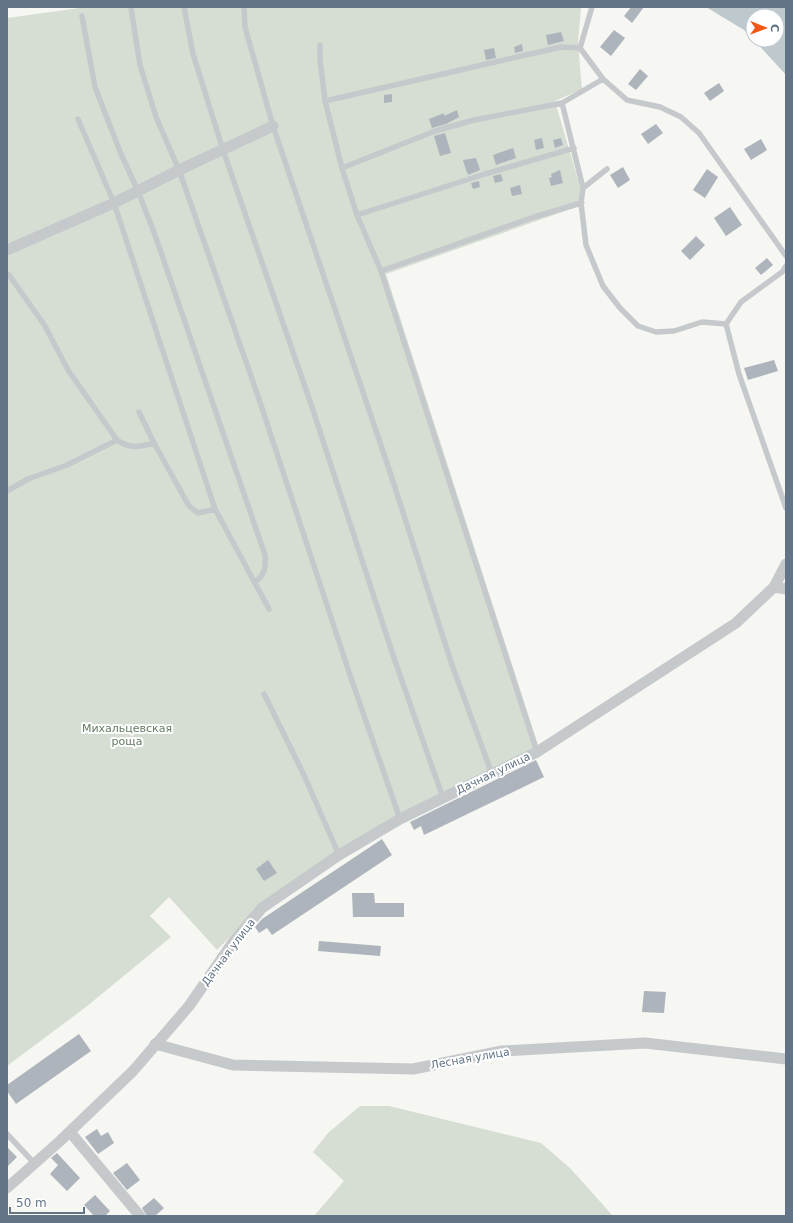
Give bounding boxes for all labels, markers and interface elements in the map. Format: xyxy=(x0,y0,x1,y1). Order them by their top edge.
north arrow xyxy=(745,8,785,48)
text: С xyxy=(768,24,781,32)
park label: Михальцевская роща xyxy=(82,722,172,748)
street label: Дачная улица xyxy=(454,750,532,797)
street label: Дачная улица xyxy=(199,916,258,988)
street label: Лесная улица xyxy=(430,1045,511,1072)
scale bar xyxy=(10,1189,84,1215)
text: 50 m xyxy=(16,1196,47,1210)

